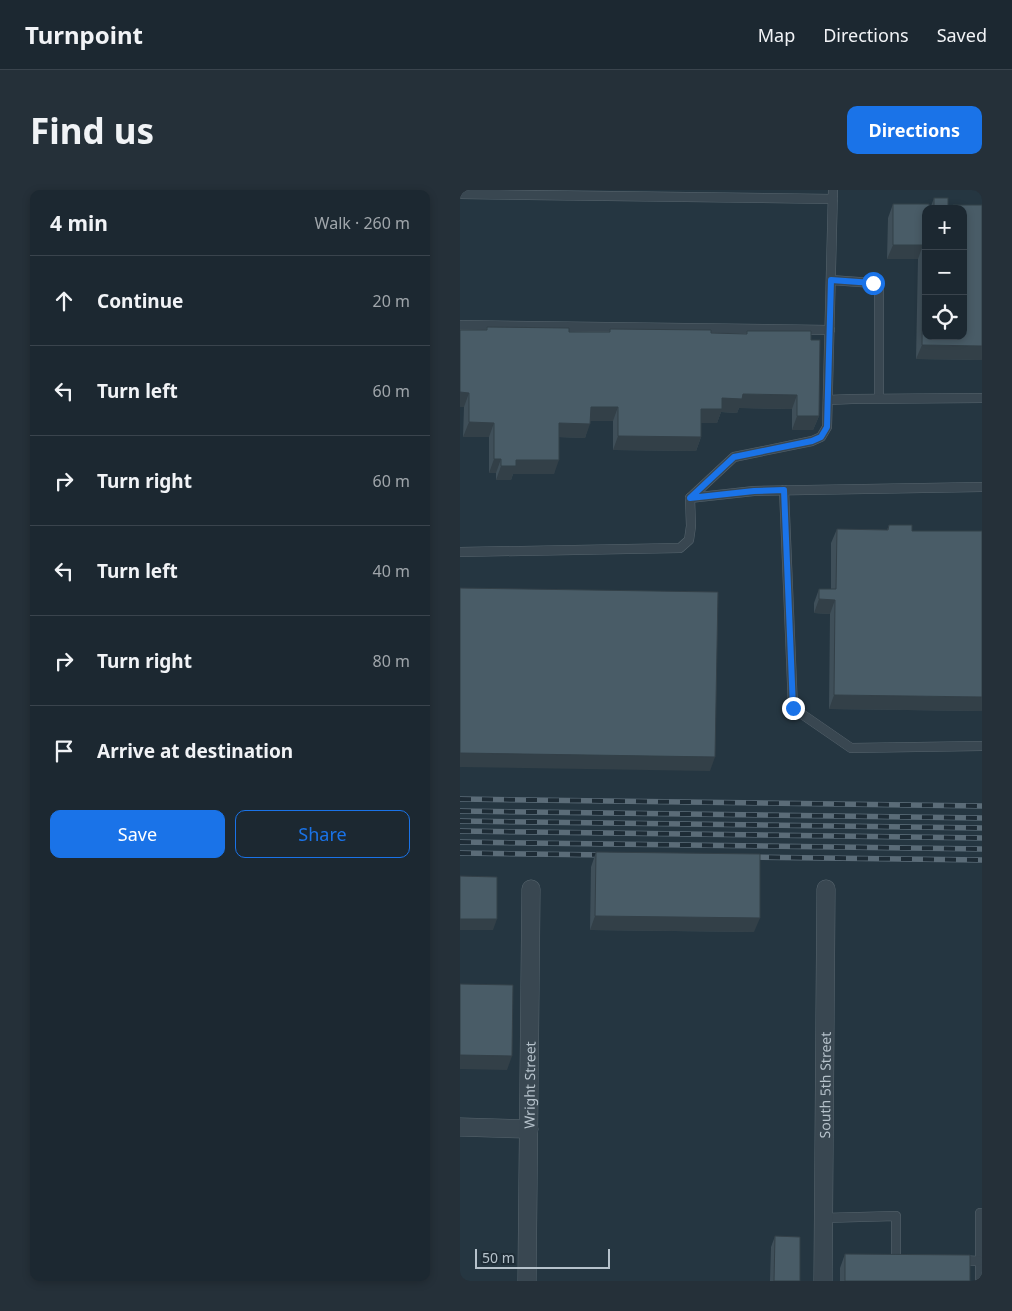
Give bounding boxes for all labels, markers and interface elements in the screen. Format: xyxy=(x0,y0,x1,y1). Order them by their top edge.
text: Turnpoint xyxy=(25,18,143,51)
text: Map xyxy=(758,23,795,47)
text: Directions xyxy=(823,23,909,47)
text: Saved xyxy=(937,23,987,47)
button: Directions xyxy=(847,106,982,154)
text: Find us xyxy=(30,107,154,154)
map controls xyxy=(922,205,967,340)
button: + xyxy=(922,205,967,250)
text: 4 min xyxy=(50,209,108,237)
text: Walk · 260 m xyxy=(315,212,410,234)
button: − xyxy=(922,250,967,295)
route start xyxy=(862,272,885,295)
icon: ahead xyxy=(50,287,78,315)
text: Continue xyxy=(97,288,183,314)
text: 20 m xyxy=(373,290,410,312)
button: locate xyxy=(922,295,967,340)
icon: left xyxy=(50,377,78,405)
text: Turn left xyxy=(97,378,178,404)
text: 60 m xyxy=(373,380,410,402)
icon: right xyxy=(50,467,78,495)
text: Turn right xyxy=(97,468,192,494)
text: 60 m xyxy=(373,470,410,492)
icon: left xyxy=(50,557,78,585)
text: Turn left xyxy=(97,558,178,584)
text: 40 m xyxy=(373,560,410,582)
icon: right xyxy=(50,647,78,675)
text: Turn right xyxy=(97,648,192,674)
text: 80 m xyxy=(373,650,410,672)
route end xyxy=(782,697,805,720)
icon: arrive xyxy=(50,737,78,765)
text: Arrive at destination xyxy=(97,738,293,764)
button: Save xyxy=(50,810,225,858)
button: Share xyxy=(235,810,410,858)
street label: South 5th Street xyxy=(815,1032,834,1138)
street label: Wright Street xyxy=(519,1041,539,1129)
scale bar xyxy=(475,1246,610,1269)
text: 50 m xyxy=(482,1248,515,1267)

